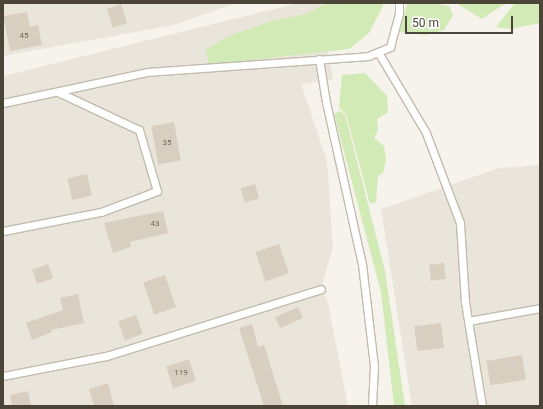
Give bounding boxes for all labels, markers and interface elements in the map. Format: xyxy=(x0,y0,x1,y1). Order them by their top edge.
scale bar xyxy=(407,8,515,34)
text: 50 m xyxy=(412,16,439,30)
house number: 45 xyxy=(20,31,28,41)
house number: 35 xyxy=(163,138,171,148)
house number: 43 xyxy=(151,219,159,229)
house number: 119 xyxy=(174,368,188,378)

